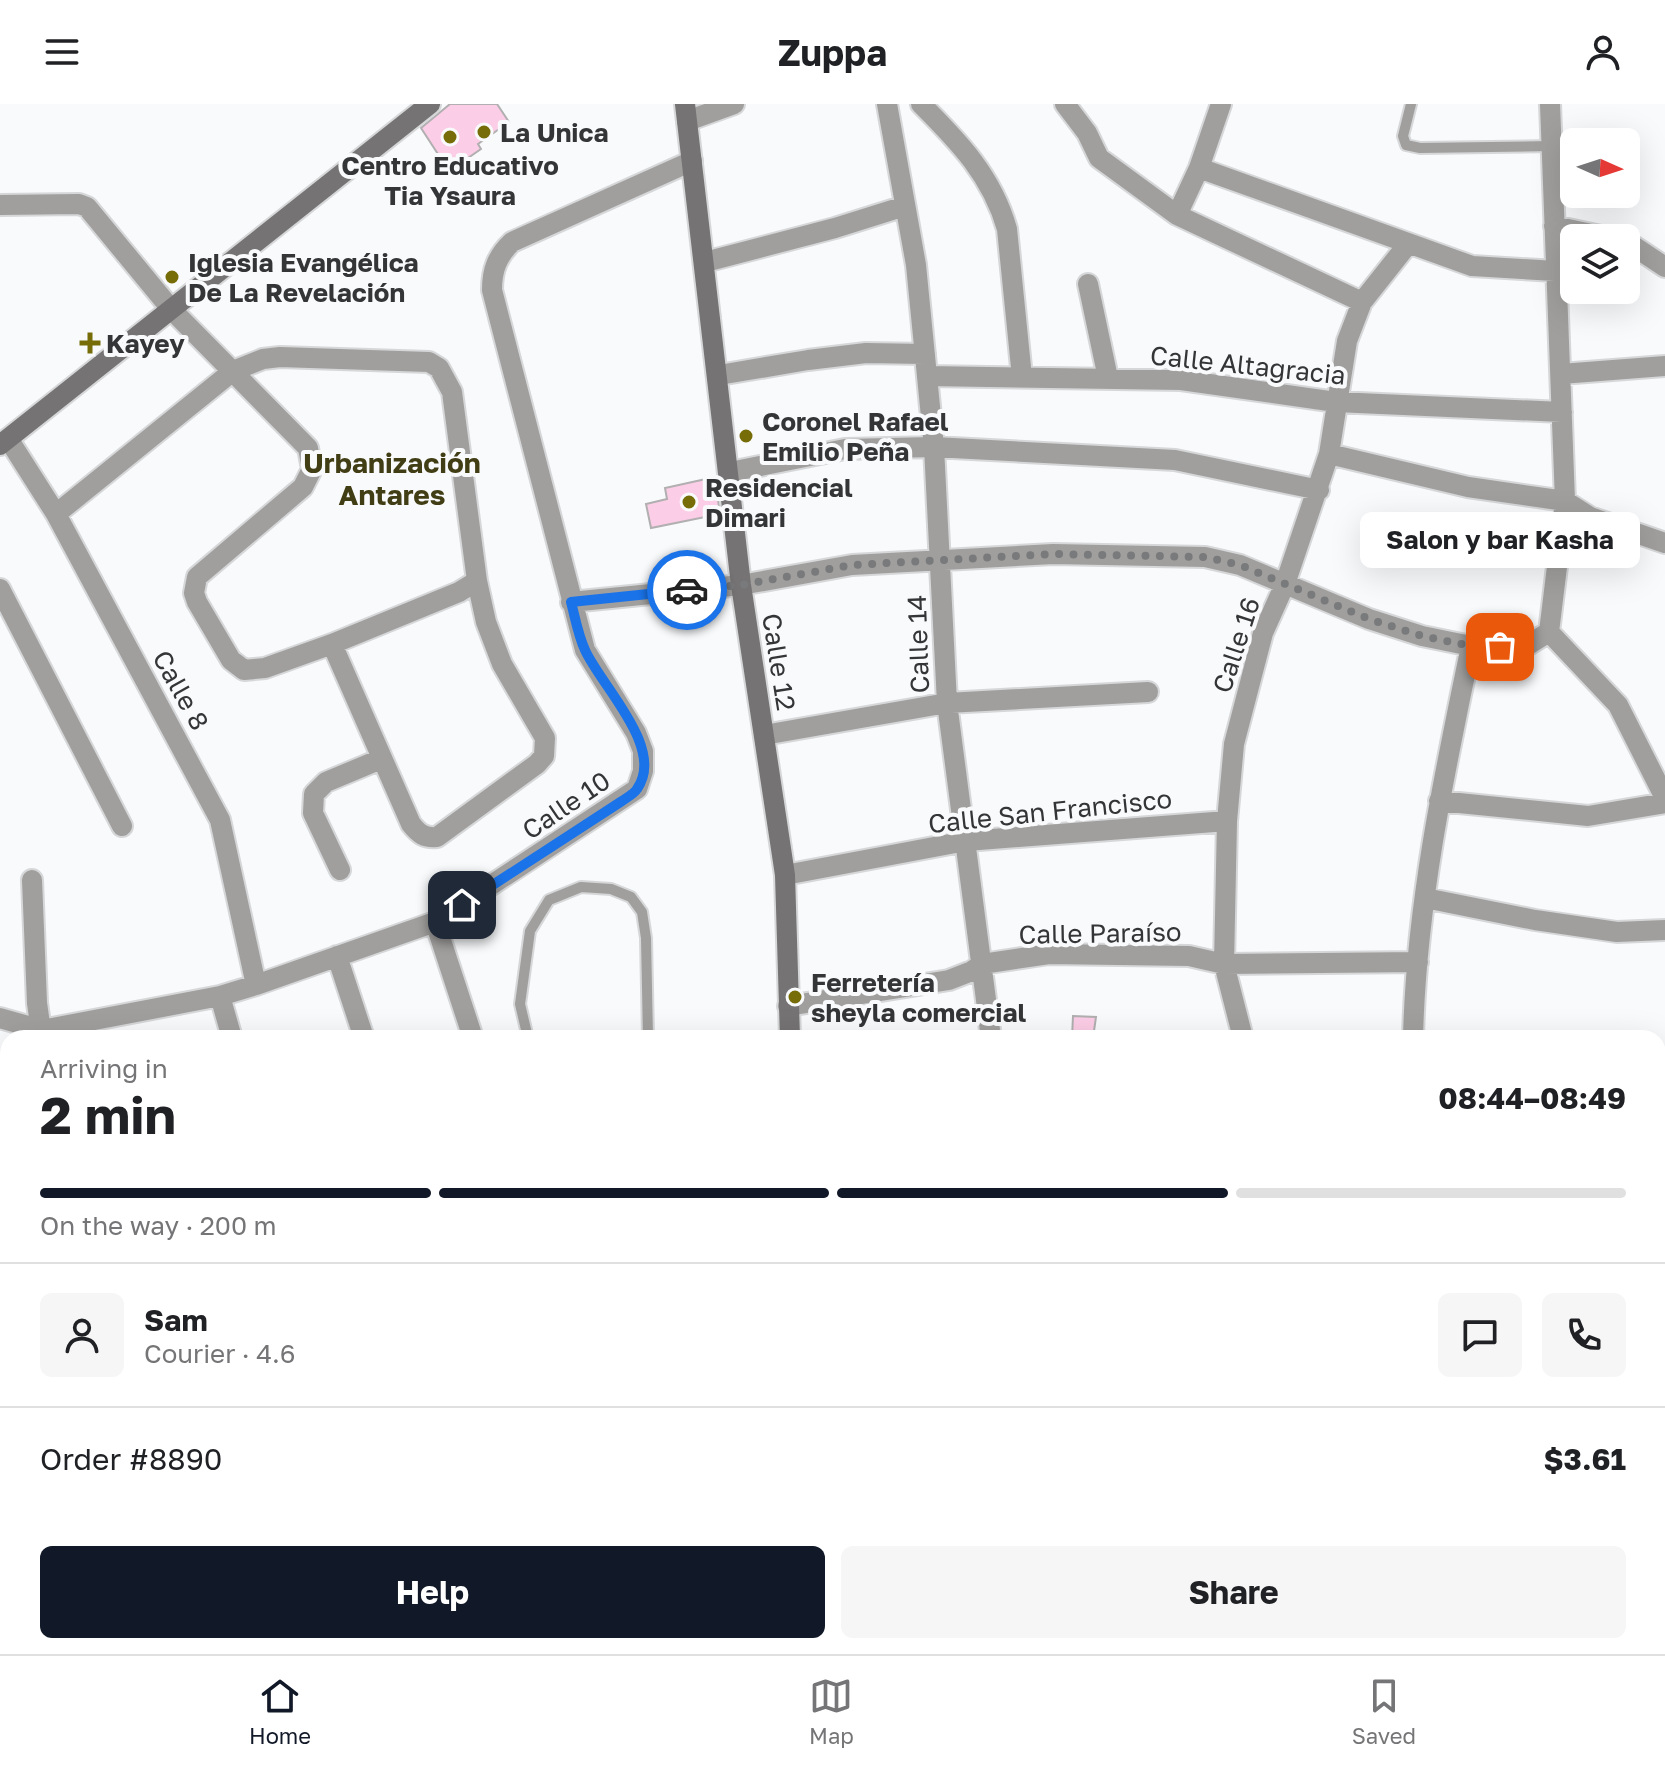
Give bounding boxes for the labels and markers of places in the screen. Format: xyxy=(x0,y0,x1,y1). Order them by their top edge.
place label: La Unica xyxy=(500,117,609,148)
marker: La Unica xyxy=(475,123,493,141)
marker: Centro Educativo Tia Ysaura xyxy=(441,128,459,146)
place label: Centro Educativo Tia Ysaura xyxy=(341,150,559,211)
place label: Iglesia Evangélica De La Revelación xyxy=(188,247,419,308)
marker: Iglesia Evangélica De La Revelación xyxy=(163,268,181,286)
place label: Kayey xyxy=(106,328,185,359)
marker: Kayey xyxy=(81,334,99,352)
place label: Coronel Rafael Emilio Peña xyxy=(762,406,949,467)
marker: Coronel Rafael Emilio Peña xyxy=(737,427,755,445)
place label: Residencial Dimari xyxy=(705,472,853,533)
marker: Residencial Dimari xyxy=(680,493,698,511)
callout: Salon y bar Kasha xyxy=(1360,511,1640,567)
pin xyxy=(1466,613,1534,681)
pin xyxy=(428,871,496,939)
place label: Ferretería sheyla comercial xyxy=(811,967,1027,1028)
marker: Ferretería sheyla comercial xyxy=(786,988,804,1006)

